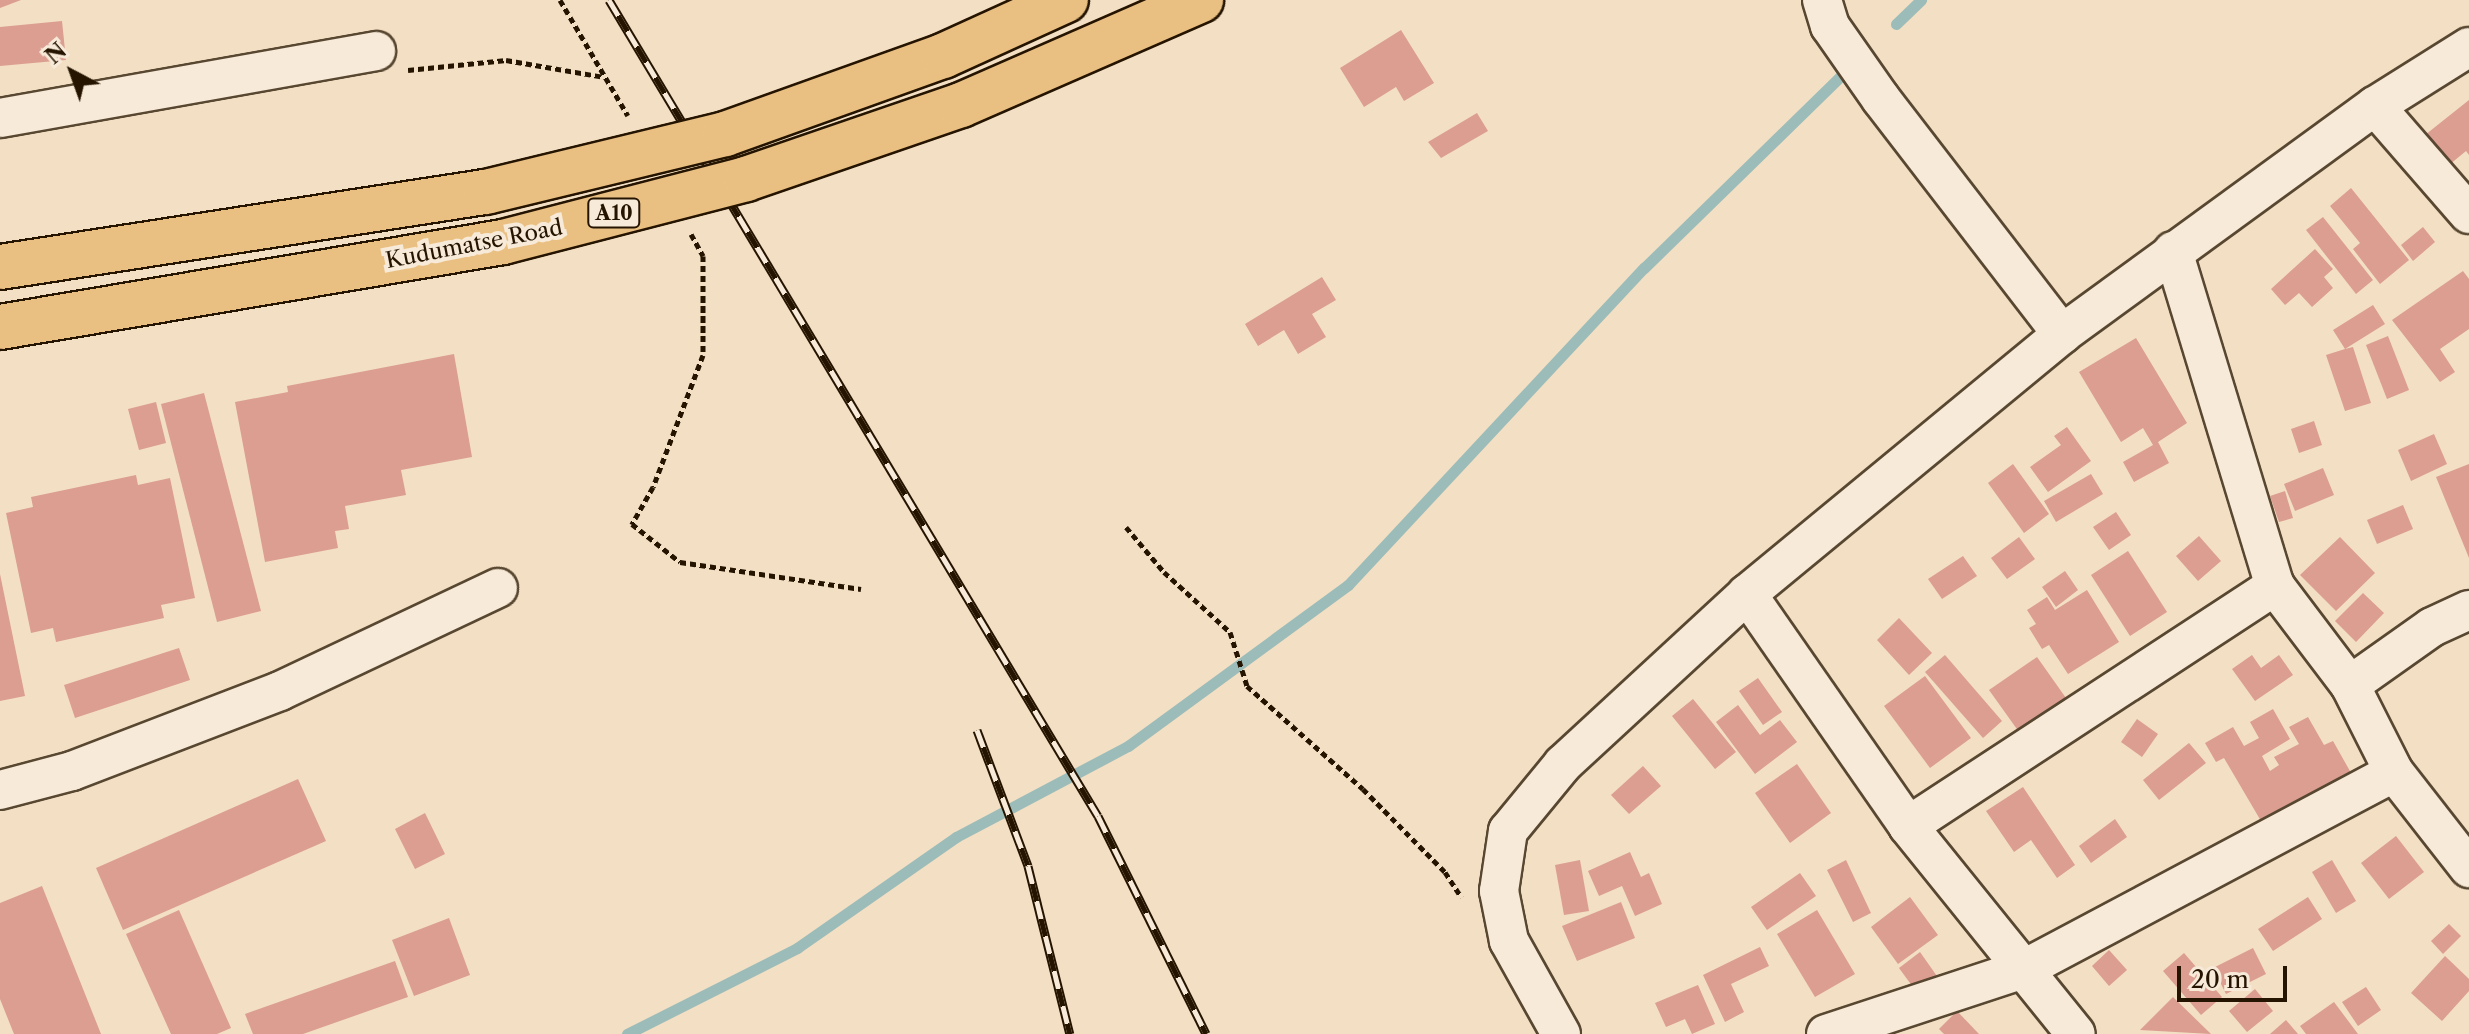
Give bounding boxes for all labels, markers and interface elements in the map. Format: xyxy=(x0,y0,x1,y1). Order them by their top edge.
north arrow xyxy=(32,32,112,112)
text: N xyxy=(40,37,72,70)
road number: A10 xyxy=(586,197,642,229)
street label: Kudumatse Road xyxy=(383,214,565,274)
scale bar xyxy=(2181,950,2291,1000)
text: 20 m xyxy=(2191,965,2249,994)

